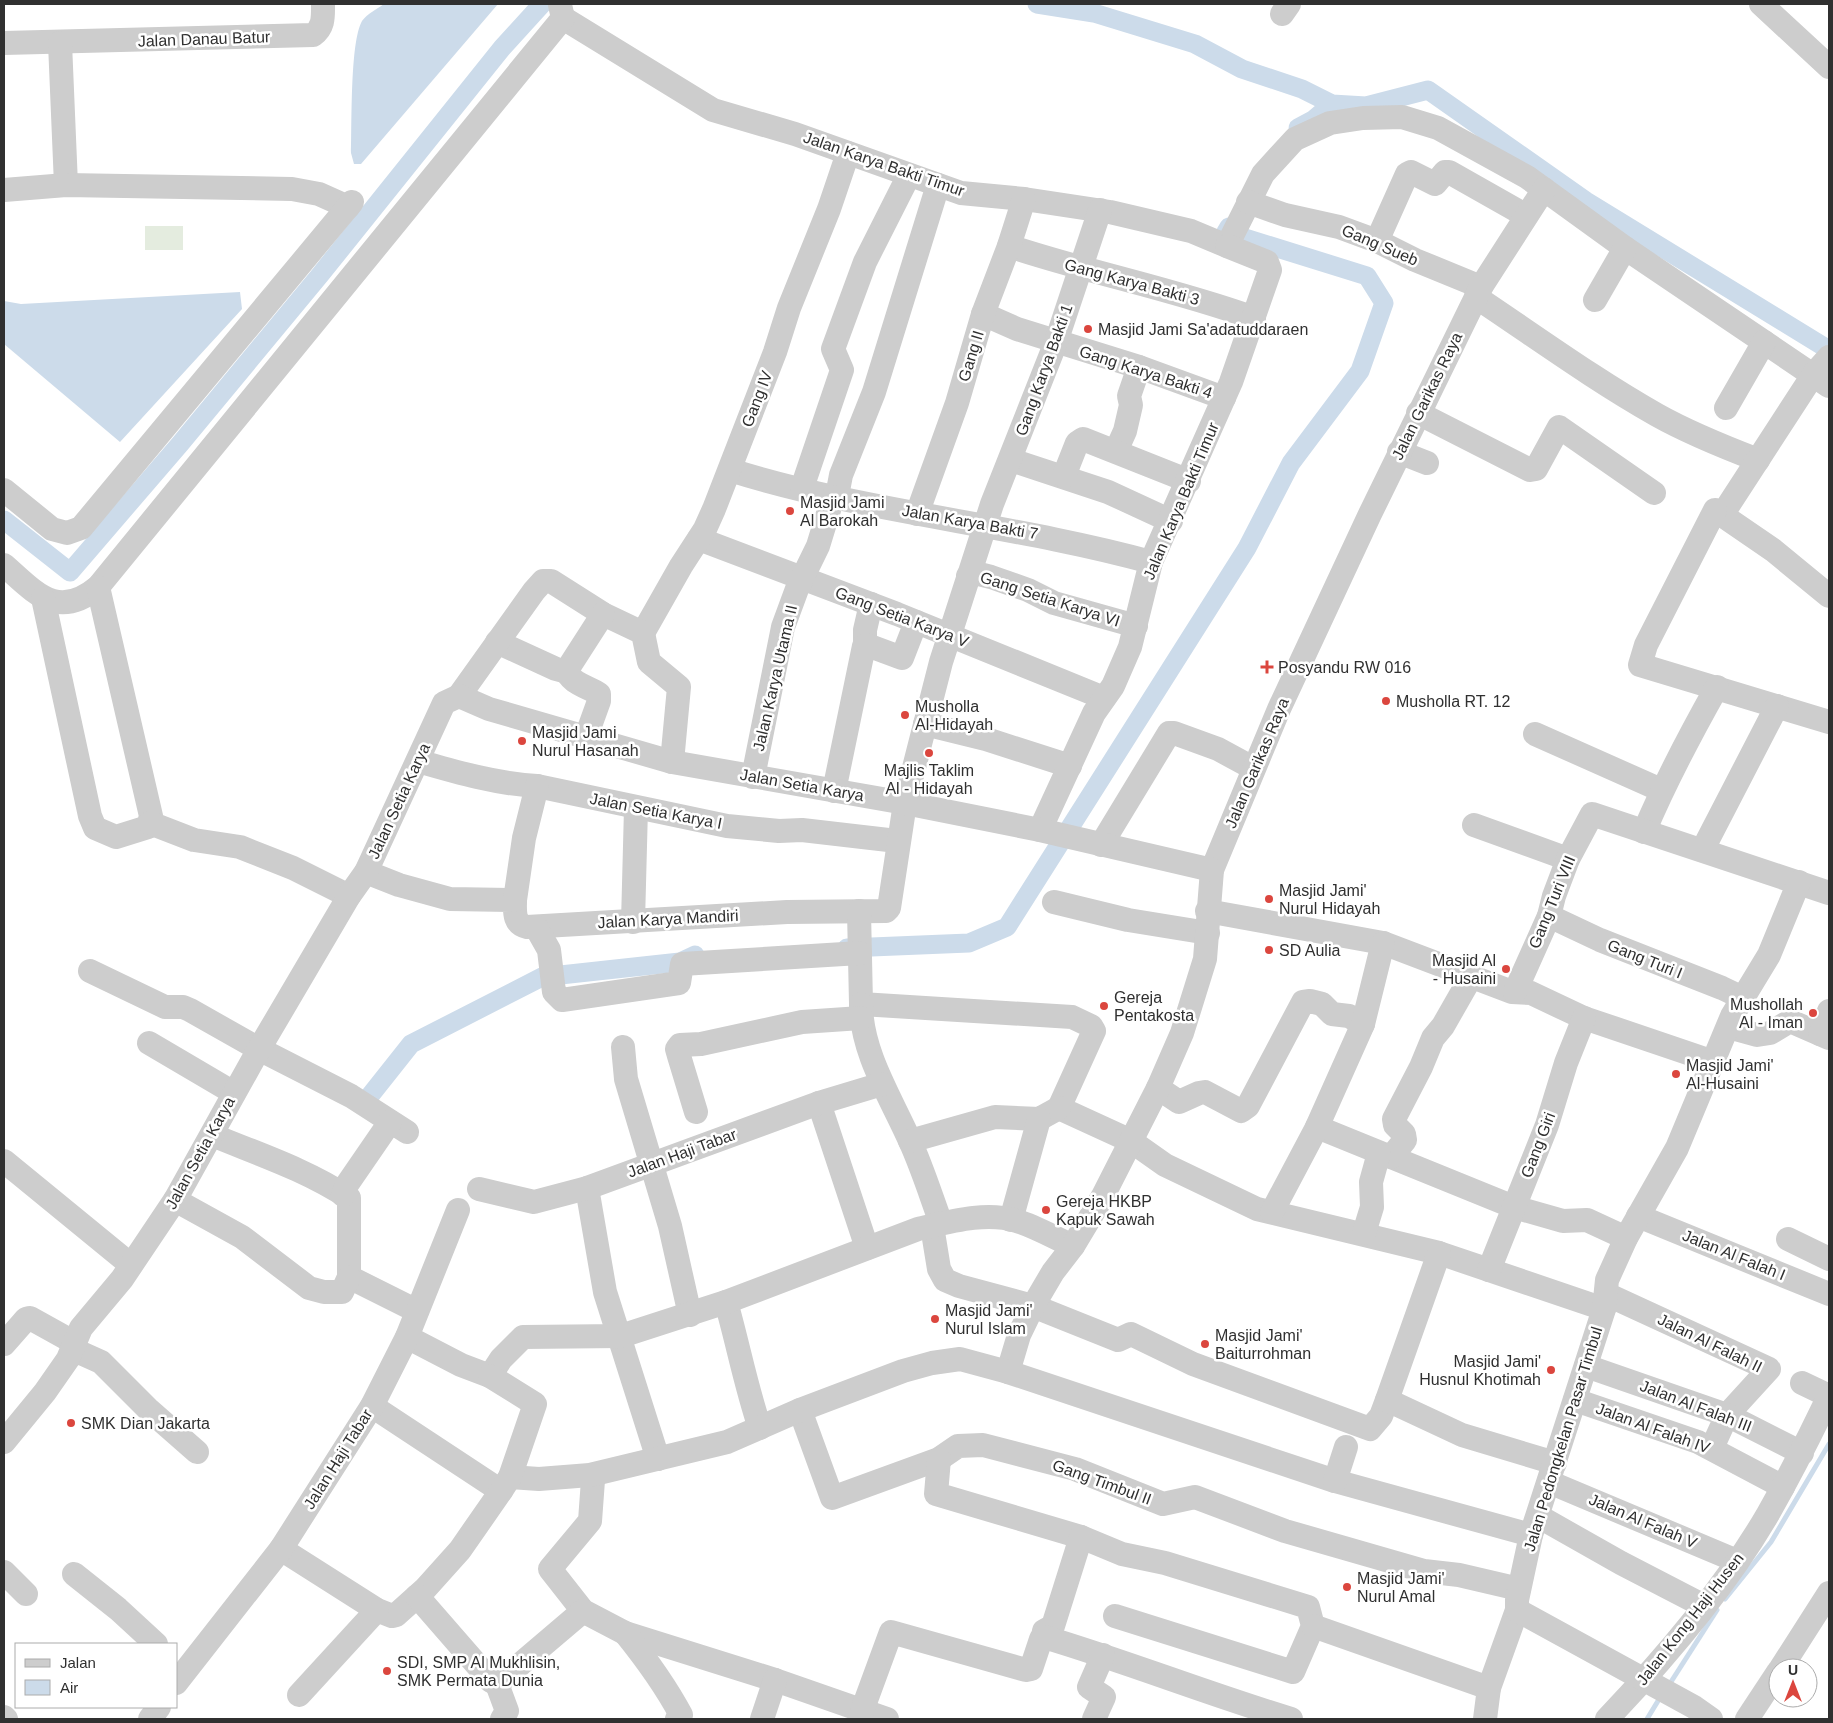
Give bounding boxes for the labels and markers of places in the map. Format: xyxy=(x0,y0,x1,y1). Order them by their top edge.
place label: Masjid Jami Sa'adatuddaraen xyxy=(1098,321,1308,338)
marker: Masjid Jami Sa'adatuddaraen xyxy=(1082,323,1094,335)
place label: Masjid Jami Al Barokah xyxy=(800,494,884,529)
marker: Masjid Jami Al Barokah xyxy=(784,505,796,517)
place label: Posyandu RW 016 xyxy=(1278,659,1411,676)
marker: Posyandu RW 016 xyxy=(1260,660,1274,674)
place label: Musholla RT. 12 xyxy=(1396,693,1511,710)
marker: Musholla RT. 12 xyxy=(1380,695,1392,707)
place label: Musholla Al-Hidayah xyxy=(915,698,993,733)
marker: Musholla Al-Hidayah xyxy=(899,709,911,721)
place label: Masjid Jami Nurul Hasanah xyxy=(532,724,639,759)
marker: Masjid Jami Nurul Hasanah xyxy=(516,735,528,747)
marker: Majlis Taklim Al - Hidayah xyxy=(923,747,935,759)
place label: Majlis Taklim Al - Hidayah xyxy=(884,762,974,797)
place label: Masjid Jami' Nurul Hidayah xyxy=(1279,882,1380,917)
marker: Masjid Jami' Nurul Hidayah xyxy=(1263,893,1275,905)
place label: SD Aulia xyxy=(1279,942,1340,959)
marker: SD Aulia xyxy=(1263,944,1275,956)
place label: Masjid Al - Husaini xyxy=(1432,952,1496,987)
marker: Masjid Al - Husaini xyxy=(1500,963,1512,975)
place label: Gereja Pentakosta xyxy=(1114,989,1194,1024)
place label: Mushollah Al - Iman xyxy=(1730,996,1803,1031)
marker: Gereja Pentakosta xyxy=(1098,1000,1110,1012)
marker: Mushollah Al - Iman xyxy=(1807,1007,1819,1019)
place label: Masjid Jami' Al-Husaini xyxy=(1686,1057,1774,1092)
marker: Masjid Jami' Al-Husaini xyxy=(1670,1068,1682,1080)
place label: Gereja HKBP Kapuk Sawah xyxy=(1056,1193,1155,1228)
marker: Gereja HKBP Kapuk Sawah xyxy=(1040,1204,1052,1216)
place label: Masjid Jami' Nurul Islam xyxy=(945,1302,1033,1337)
marker: Masjid Jami' Nurul Islam xyxy=(929,1313,941,1325)
place label: Masjid Jami' Baiturrohman xyxy=(1215,1327,1311,1362)
marker: Masjid Jami' Baiturrohman xyxy=(1199,1338,1211,1350)
place label: Masjid Jami' Husnul Khotimah xyxy=(1419,1353,1541,1388)
marker: Masjid Jami' Husnul Khotimah xyxy=(1545,1364,1557,1376)
place label: SMK Dian Jakarta xyxy=(81,1415,210,1432)
marker: SMK Dian Jakarta xyxy=(65,1417,77,1429)
place label: Masjid Jami' Nurul Amal xyxy=(1357,1570,1445,1605)
marker: Masjid Jami' Nurul Amal xyxy=(1341,1581,1353,1593)
place label: SDI, SMP Al Mukhlisin, SMK Permata Dunia xyxy=(397,1654,560,1689)
marker: SDI, SMP Al Mukhlisin, SMK Permata Dunia xyxy=(381,1665,393,1677)

